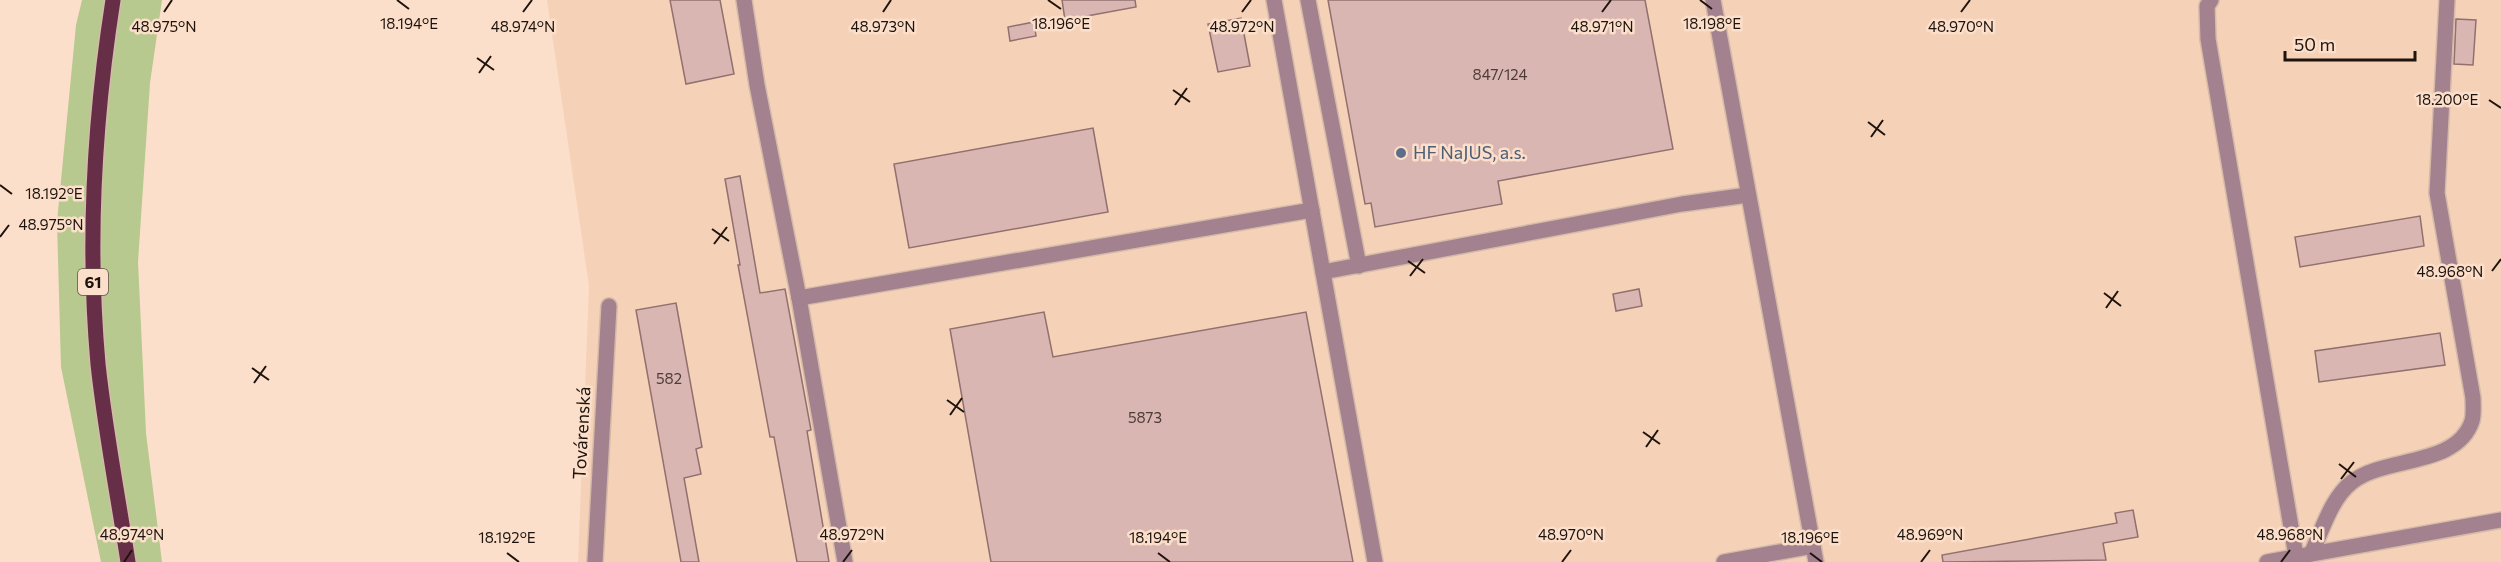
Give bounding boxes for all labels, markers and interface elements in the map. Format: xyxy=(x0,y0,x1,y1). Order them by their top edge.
text: 18.194°E xyxy=(380,14,438,32)
text: 18.196°E xyxy=(1032,14,1090,32)
text: 18.198°E xyxy=(1683,14,1741,32)
text: 48.975°N xyxy=(131,17,197,35)
text: 48.974°N xyxy=(491,17,555,35)
text: 48.973°N xyxy=(851,17,916,35)
text: 48.972°N xyxy=(1210,17,1274,35)
text: 48.971°N xyxy=(1571,17,1634,35)
text: 48.970°N xyxy=(1928,17,1994,35)
scale bar xyxy=(2285,24,2416,62)
text: 50 m xyxy=(2294,33,2335,55)
house number: 847/124 xyxy=(1473,65,1527,83)
text: 18.200°E xyxy=(2416,90,2478,108)
place label: HF NaJUS, a.s. xyxy=(1413,141,1526,163)
marker: HF NaJUS, a.s. xyxy=(1394,146,1408,160)
text: 18.192°E xyxy=(25,184,83,202)
text: 48.975°N xyxy=(18,215,84,233)
text: 48.968°N xyxy=(2417,262,2483,280)
road number: 61 xyxy=(78,269,108,295)
house number: 582 xyxy=(656,369,682,387)
street label: Továrenská xyxy=(568,386,594,480)
house number: 5873 xyxy=(1128,408,1162,426)
text: 48.974°N xyxy=(100,525,164,543)
text: 48.972°N xyxy=(820,525,884,543)
text: 48.970°N xyxy=(1538,525,1604,543)
text: 48.969°N xyxy=(1897,525,1963,543)
text: 48.968°N xyxy=(2257,525,2323,543)
text: 18.192°E xyxy=(478,528,536,546)
text: 18.194°E xyxy=(1129,528,1187,546)
text: 18.196°E xyxy=(1781,528,1839,546)

